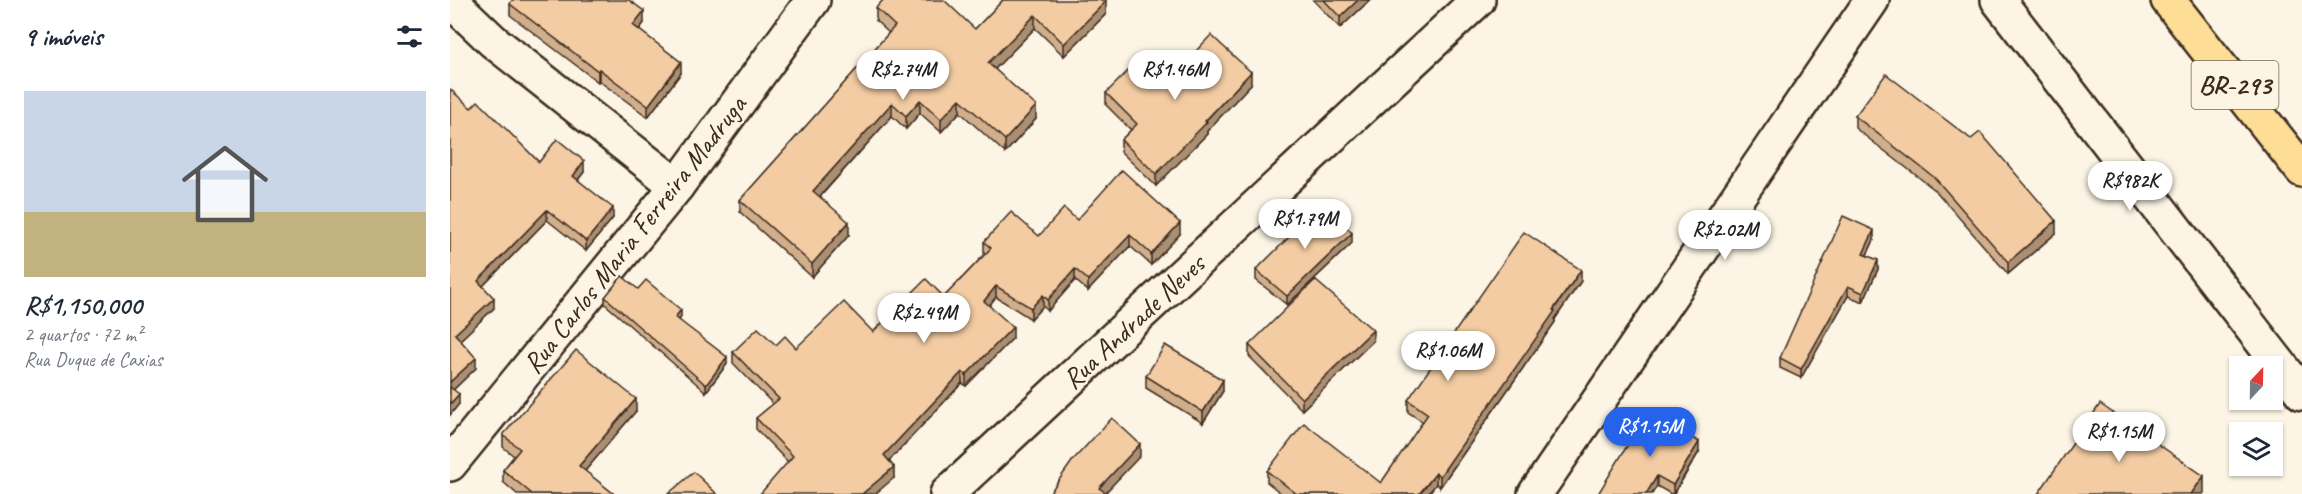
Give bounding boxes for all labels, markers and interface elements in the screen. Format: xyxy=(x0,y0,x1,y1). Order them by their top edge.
text: 9 imóveis xyxy=(24,20,102,53)
icon: filters xyxy=(393,20,426,53)
pin: R$2.74M xyxy=(848,50,958,101)
pin: R$1.46M xyxy=(1120,50,1230,101)
text: R$2.74M xyxy=(870,57,936,82)
text: R$1.46M xyxy=(1142,57,1208,82)
road number: BR-293 xyxy=(2192,61,2278,109)
street label: Rua Carlos Maria Ferreira Madruga xyxy=(515,87,755,380)
icon: home xyxy=(171,130,279,238)
pin: R$982K xyxy=(2081,161,2179,212)
text: R$982K xyxy=(2102,168,2158,193)
pin: R$1.79M xyxy=(1250,199,1360,250)
text: R$1.79M xyxy=(1272,206,1338,231)
pin: R$2.02M xyxy=(1670,210,1780,261)
text: R$2.02M xyxy=(1692,217,1758,242)
street label: Rua Andrade Neves xyxy=(1055,245,1214,396)
text: R$1,150,000 xyxy=(24,289,142,322)
pin: R$2.49M xyxy=(869,293,979,344)
text: R$2.49M xyxy=(891,300,957,325)
text: 2 quartos · 72 m² xyxy=(24,322,142,347)
pin: R$1.06M xyxy=(1393,331,1503,382)
text: R$1.06M xyxy=(1415,338,1481,363)
text: Rua Duque de Caxias xyxy=(24,347,162,372)
north arrow xyxy=(2229,356,2283,410)
map controls xyxy=(2229,356,2283,476)
pin: R$1.15M xyxy=(1595,407,1705,458)
pin: R$1.15M xyxy=(2064,412,2174,463)
text: R$1.15M xyxy=(1617,414,1683,439)
text: R$1.15M xyxy=(2086,419,2152,444)
button: layers xyxy=(2229,422,2283,476)

